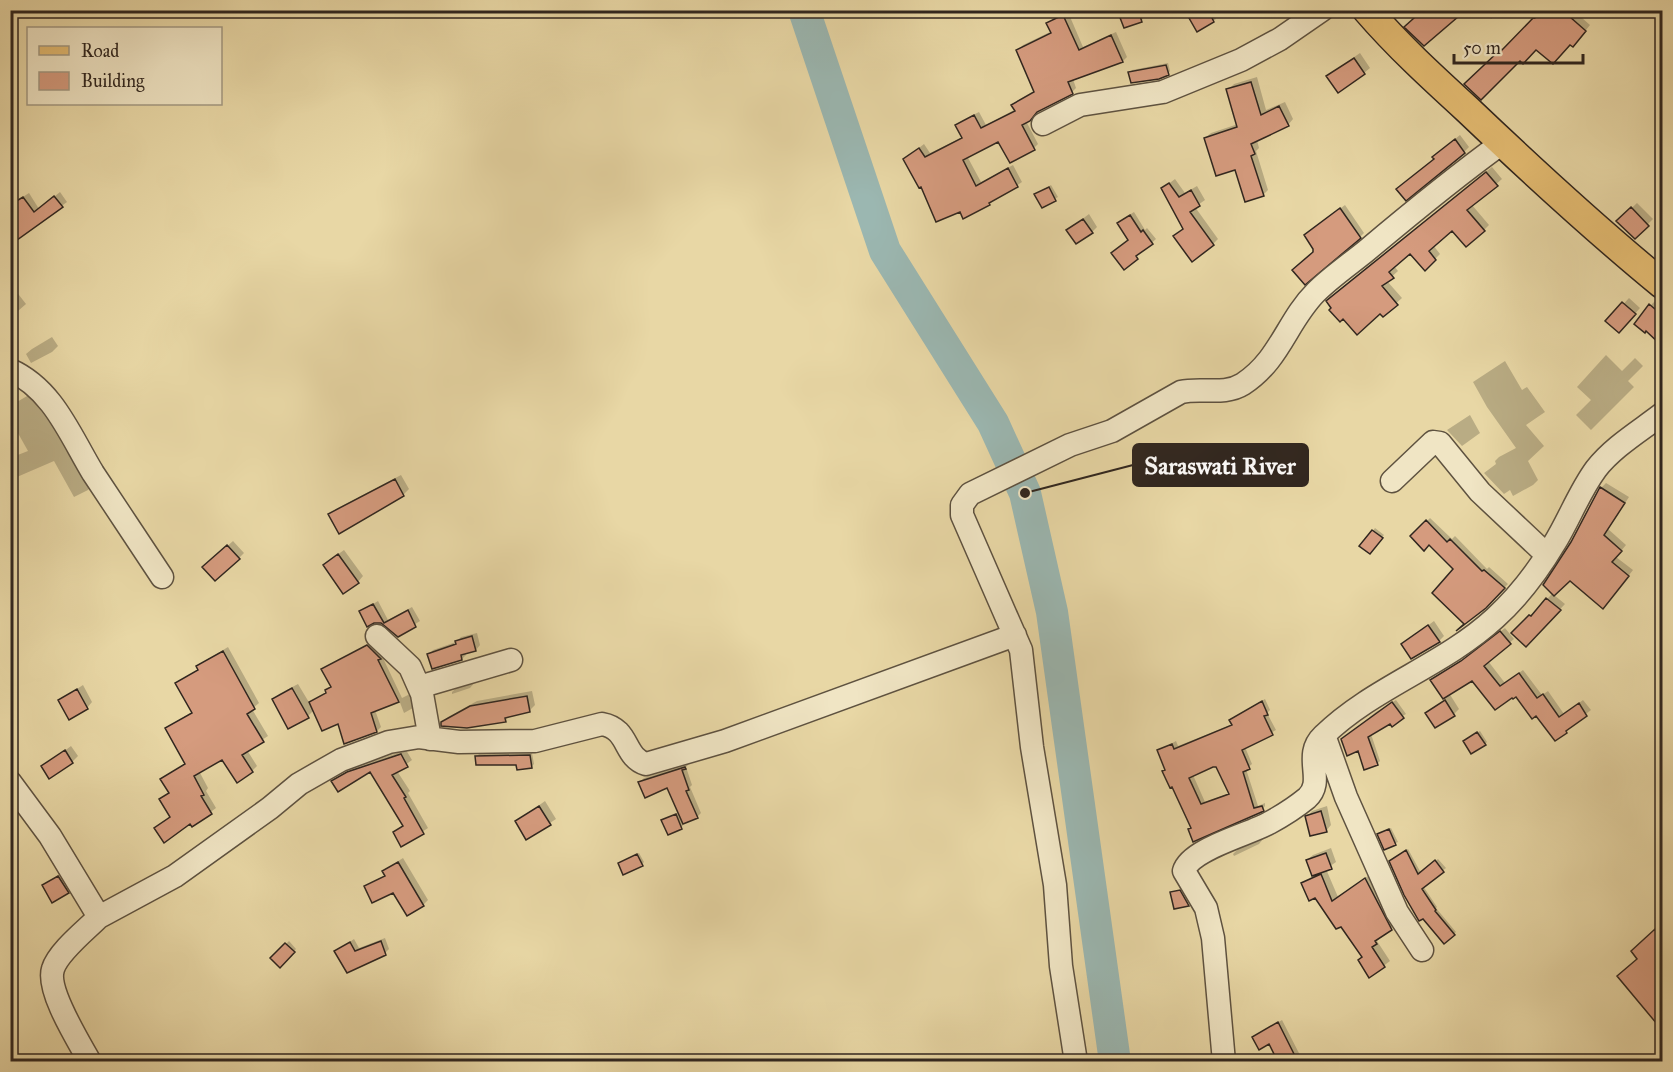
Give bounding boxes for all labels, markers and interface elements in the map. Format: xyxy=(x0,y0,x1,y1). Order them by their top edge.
legend xyxy=(27,27,222,105)
scale bar xyxy=(1454,27,1583,65)
text: 50 m xyxy=(1463,37,1501,59)
text: Road xyxy=(81,40,119,62)
text: Building xyxy=(81,70,145,93)
callout: Saraswati River xyxy=(1133,444,1308,486)
text: Saraswati River xyxy=(1144,451,1297,481)

